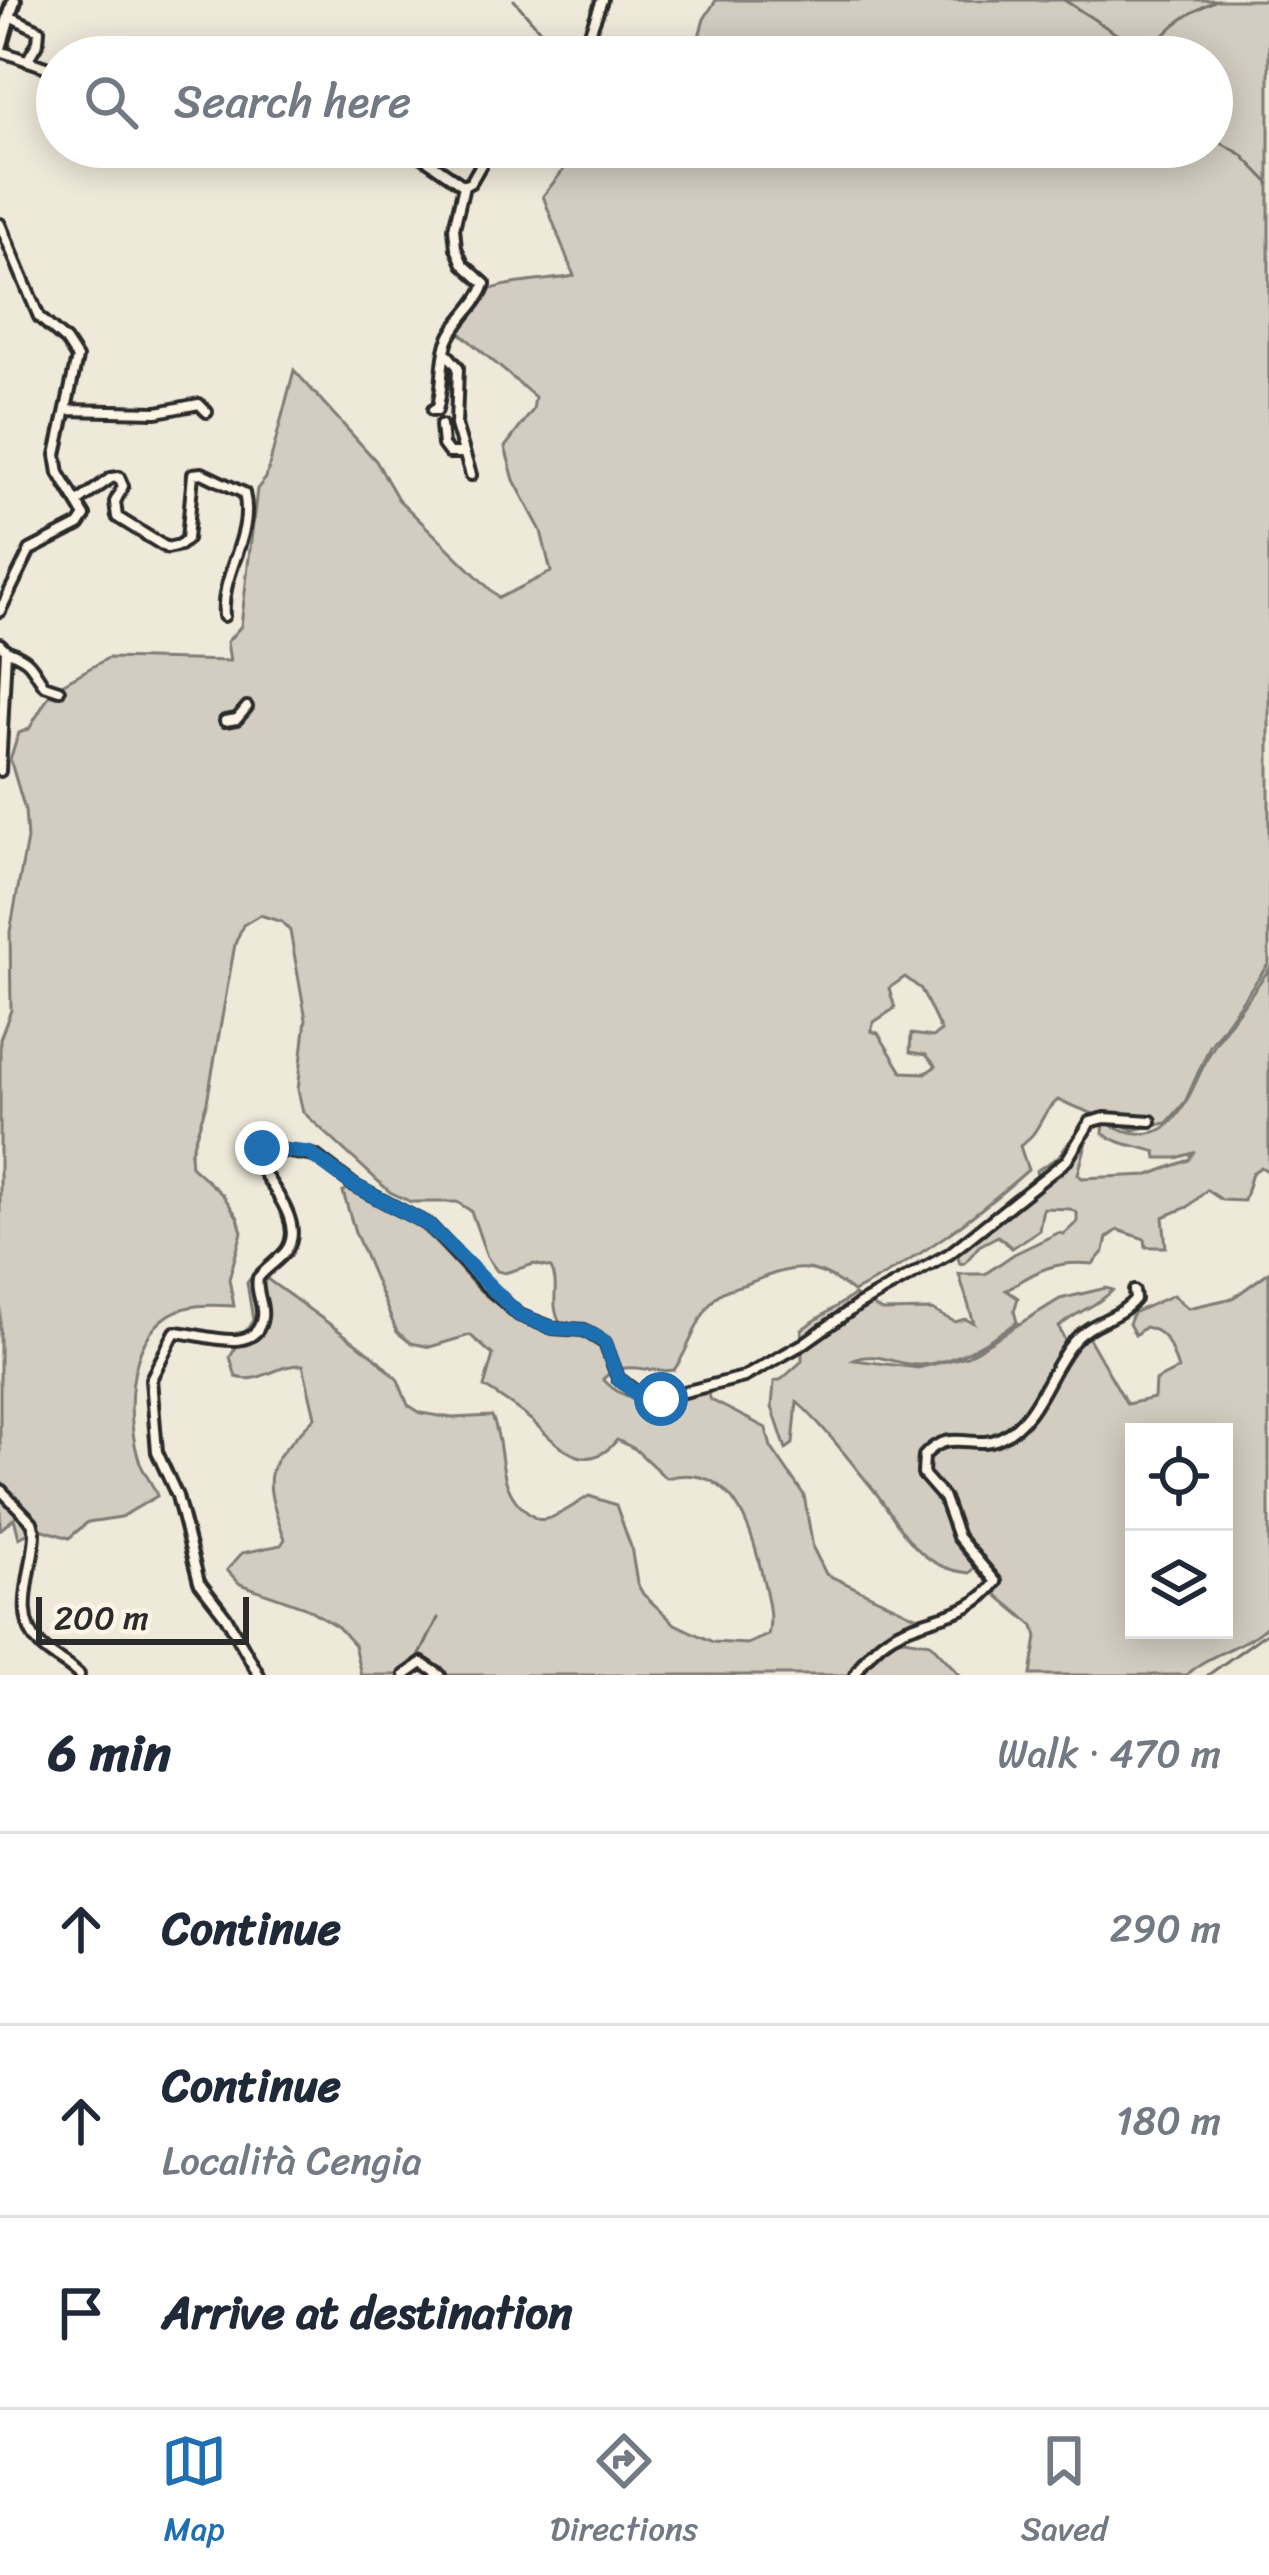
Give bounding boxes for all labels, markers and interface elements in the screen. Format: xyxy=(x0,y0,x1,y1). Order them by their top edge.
search box xyxy=(36,36,1233,168)
text: Search here xyxy=(174,62,411,142)
icon: search xyxy=(78,69,144,135)
route end xyxy=(235,1121,289,1175)
route start xyxy=(634,1372,688,1426)
map controls xyxy=(1125,1423,1233,1639)
button: locate xyxy=(1125,1423,1233,1531)
button: layers xyxy=(1125,1531,1233,1639)
text: 200 m xyxy=(54,1589,149,1647)
scale bar xyxy=(36,1591,249,1644)
text: 6 min xyxy=(48,1708,171,1798)
text: Walk · 470 m xyxy=(997,1719,1221,1788)
text: Continue xyxy=(162,1889,341,1969)
text: 290 m xyxy=(1110,1894,1221,1963)
icon: ahead xyxy=(48,1896,114,1962)
text: Continue xyxy=(162,2046,341,2126)
text: 180 m xyxy=(1116,2086,1221,2155)
icon: ahead xyxy=(48,2088,114,2154)
text: Località Cengia xyxy=(162,2126,422,2195)
text: Arrive at destination xyxy=(162,2273,572,2353)
icon: arrive xyxy=(48,2280,114,2346)
tab: Map xyxy=(161,2428,227,2558)
tab: Directions xyxy=(550,2428,698,2558)
tab: Saved xyxy=(1021,2428,1108,2558)

